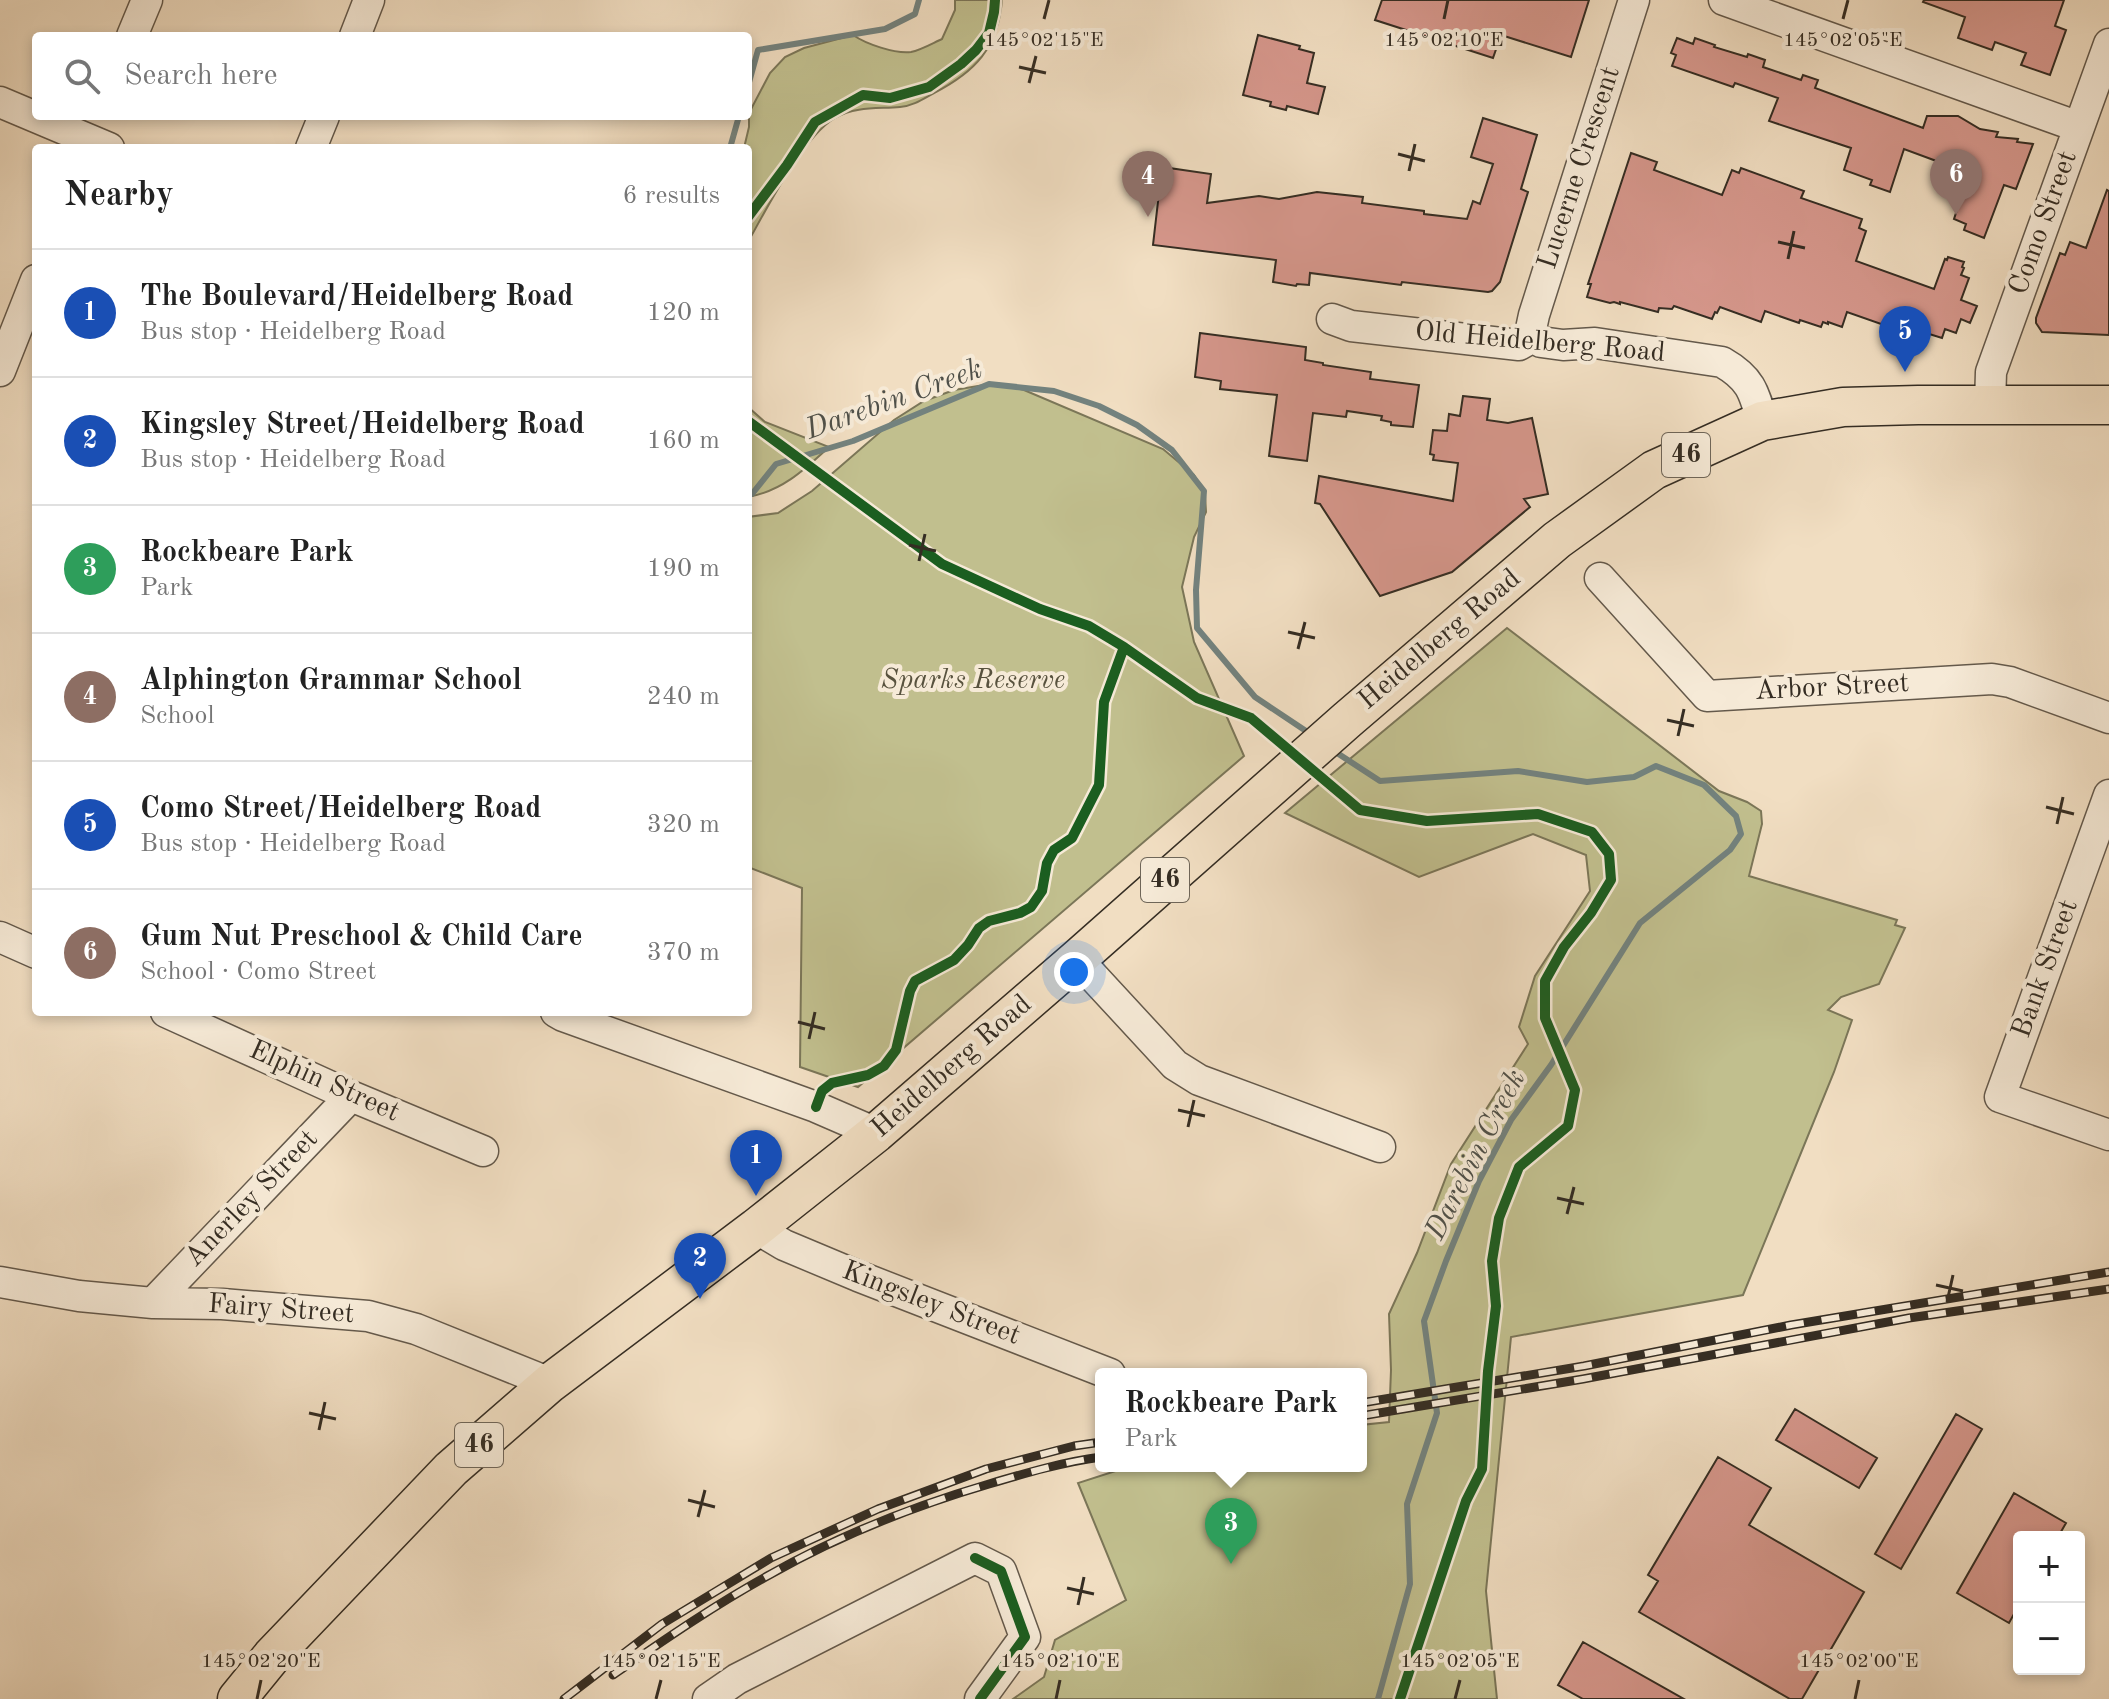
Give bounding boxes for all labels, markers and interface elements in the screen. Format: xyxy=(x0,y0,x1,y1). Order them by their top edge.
text: 145°02'15"E xyxy=(984,31,1104,51)
text: 145°02'10"E xyxy=(1384,31,1504,51)
text: 145°02'05"E xyxy=(1783,31,1903,51)
search box xyxy=(32,32,752,120)
icon: search xyxy=(60,54,104,98)
text: Search here xyxy=(124,61,278,91)
street label: Lucerne Crescent xyxy=(1534,63,1626,273)
street label: Como Street xyxy=(2005,147,2083,299)
pin: 6 xyxy=(1930,149,1982,215)
pin: 4 xyxy=(1122,151,1174,217)
text: Nearby xyxy=(64,179,174,213)
text: 6 results xyxy=(622,183,720,209)
text: The Boulevard/Heidelberg Road xyxy=(140,282,573,312)
text: 1 xyxy=(82,300,98,326)
text: 120 m xyxy=(647,300,720,326)
pin: 5 xyxy=(1879,306,1931,372)
street label: Old Heidelberg Road xyxy=(1414,318,1666,368)
text: Bus stop · Heidelberg Road xyxy=(140,319,446,345)
water label: Darebin Creek xyxy=(801,354,987,446)
text: Kingsley Street/Heidelberg Road xyxy=(140,410,585,440)
text: 2 xyxy=(82,428,98,454)
text: 160 m xyxy=(647,428,720,454)
road number: 46 xyxy=(1662,433,1710,477)
text: Bus stop · Heidelberg Road xyxy=(140,447,446,473)
text: Rockbeare Park xyxy=(140,538,353,568)
text: 3 xyxy=(82,556,98,582)
text: 190 m xyxy=(647,556,720,582)
street label: Heidelberg Road xyxy=(1354,564,1526,716)
text: Park xyxy=(140,575,194,601)
text: Alphington Grammar School xyxy=(140,666,522,696)
park label: Sparks Reserve xyxy=(881,667,1065,695)
street label: Arbor Street xyxy=(1754,670,1910,706)
text: 4 xyxy=(82,684,98,710)
text: 240 m xyxy=(647,684,720,710)
text: School xyxy=(140,703,214,729)
text: Como Street/Heidelberg Road xyxy=(140,794,541,824)
text: 5 xyxy=(82,812,98,838)
text: 320 m xyxy=(647,812,720,838)
text: Bus stop · Heidelberg Road xyxy=(140,831,446,857)
road number: 46 xyxy=(1141,858,1189,902)
street label: Bank Street xyxy=(2008,896,2084,1042)
text: Gum Nut Preschool & Child Care xyxy=(140,922,583,952)
text: 6 xyxy=(82,940,98,966)
text: 370 m xyxy=(647,940,720,966)
your location xyxy=(1054,952,1094,992)
text: School · Como Street xyxy=(140,959,376,985)
street label: Heidelberg Road xyxy=(867,990,1037,1144)
street label: Elphin Street xyxy=(245,1036,403,1128)
water label: Darebin Creek xyxy=(1420,1065,1532,1246)
street label: Anerley Street xyxy=(180,1125,324,1273)
pin: 1 xyxy=(730,1130,782,1196)
pin: 2 xyxy=(674,1233,726,1299)
street label: Kingsley Street xyxy=(838,1257,1024,1351)
street label: Fairy Street xyxy=(207,1291,355,1329)
popup xyxy=(1095,1368,1367,1472)
text: Rockbeare Park xyxy=(1124,1389,1338,1419)
road number: 46 xyxy=(455,1423,503,1467)
text: Park xyxy=(1124,1426,1178,1452)
pin: 3 xyxy=(1205,1498,1257,1564)
map controls xyxy=(2013,1531,2085,1675)
button: + xyxy=(2013,1531,2085,1603)
button: − xyxy=(2013,1603,2085,1675)
text: 145°02'20"E xyxy=(201,1652,321,1672)
text: 145°02'15"E xyxy=(601,1652,721,1672)
text: 145°02'10"E xyxy=(1000,1652,1120,1672)
text: 145°02'05"E xyxy=(1400,1652,1520,1672)
text: 145°02'00"E xyxy=(1799,1652,1919,1672)

